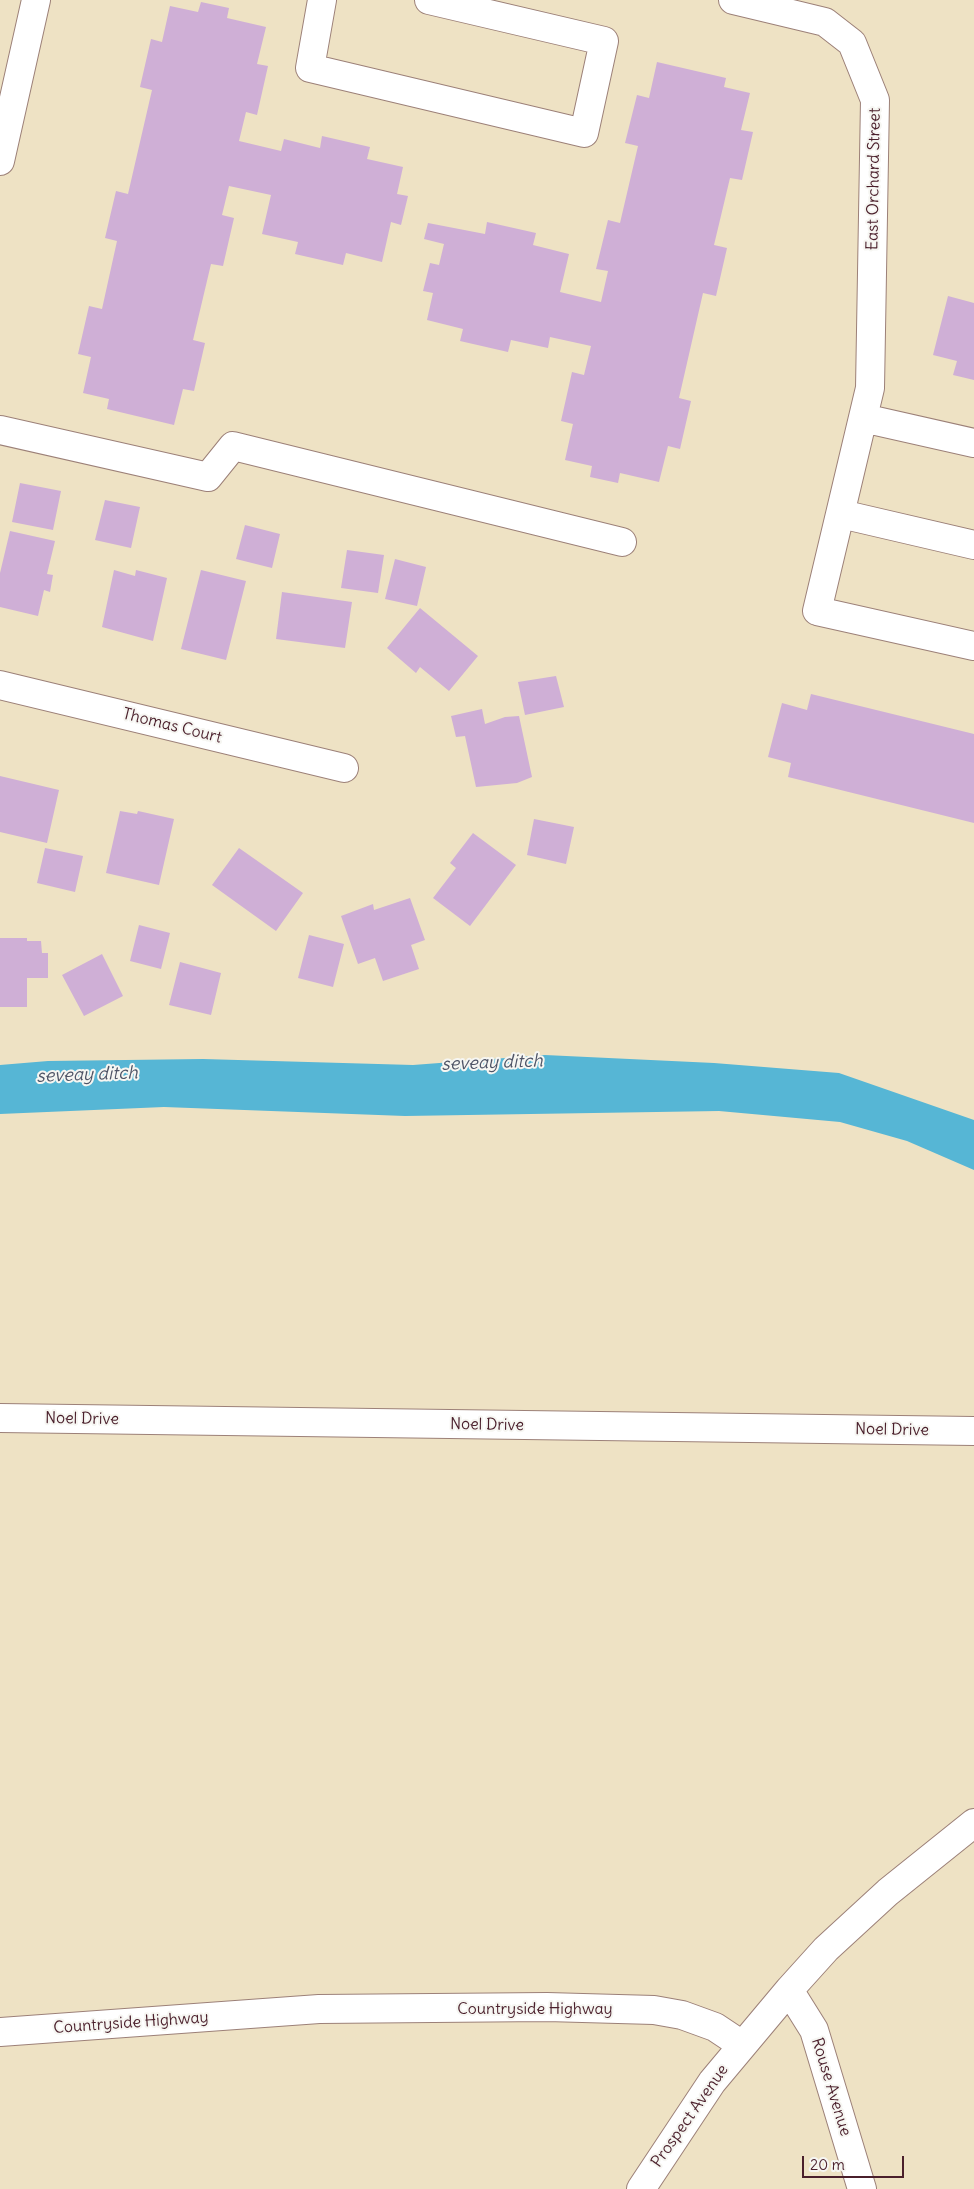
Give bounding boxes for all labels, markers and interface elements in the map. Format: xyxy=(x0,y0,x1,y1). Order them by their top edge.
street label: East Orchard Street xyxy=(863,108,885,250)
street label: Thomas Court xyxy=(120,704,224,748)
water label: seveay ditch xyxy=(441,1050,543,1076)
water label: seveay ditch xyxy=(36,1062,138,1088)
street label: Noel Drive xyxy=(45,1409,119,1429)
street label: Noel Drive xyxy=(450,1415,524,1435)
street label: Noel Drive xyxy=(855,1420,929,1440)
street label: Countryside Highway xyxy=(457,1999,613,2019)
street label: Countryside Highway xyxy=(53,2008,209,2038)
street label: Rouse Avenue xyxy=(807,2036,855,2138)
street label: Prospect Avenue xyxy=(647,2061,733,2171)
scale bar xyxy=(804,2146,906,2178)
text: 20 m xyxy=(810,2155,845,2174)

